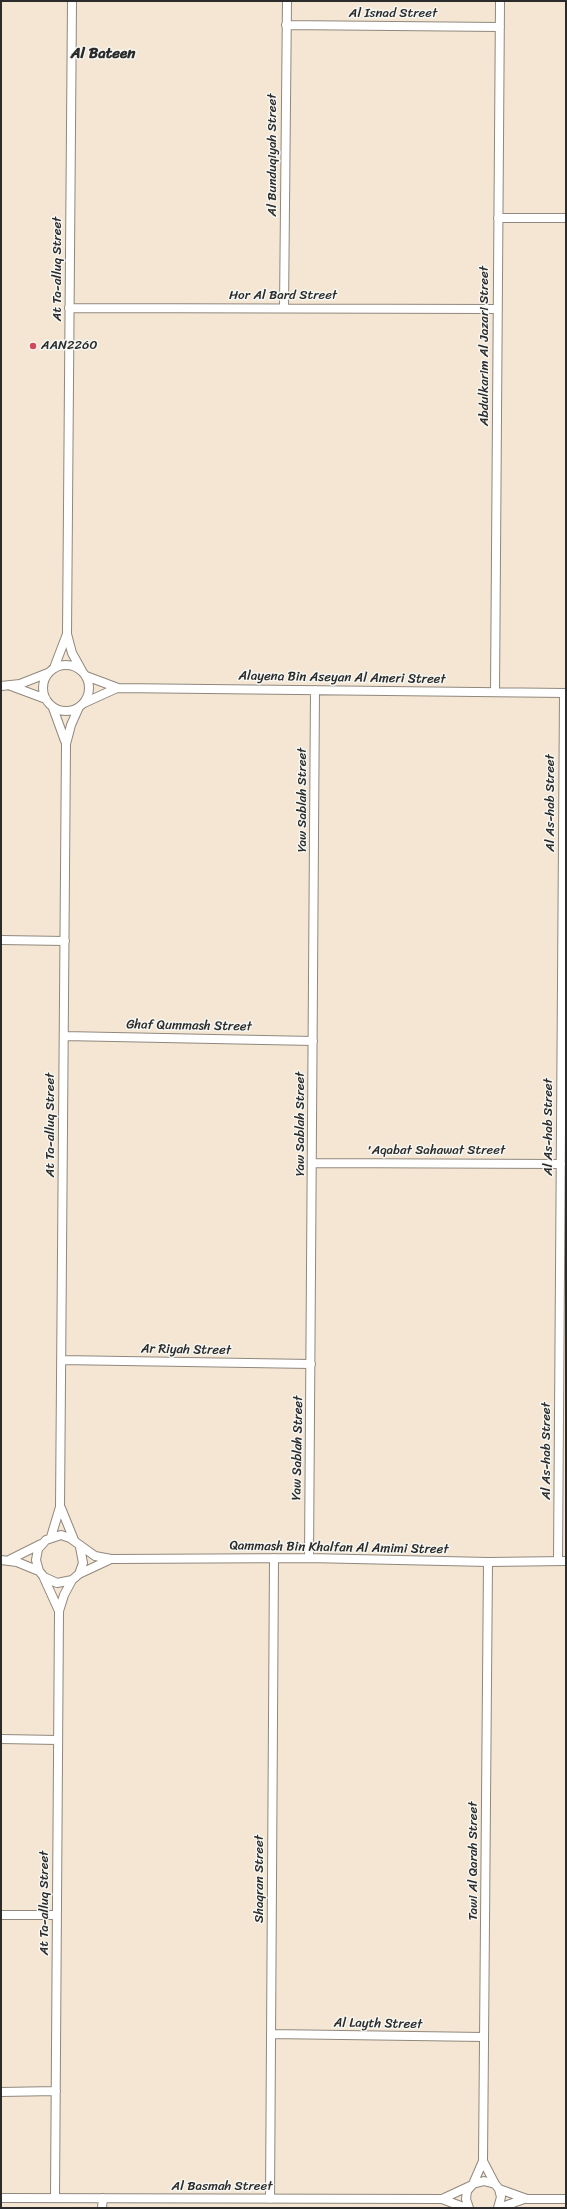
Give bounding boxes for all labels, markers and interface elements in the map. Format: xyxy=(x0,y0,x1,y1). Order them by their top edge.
street label: Al Isnad Street xyxy=(349,6,437,22)
district label: Al Bateen xyxy=(71,45,135,63)
street label: Al Bunduqiyah Street xyxy=(265,94,281,216)
street label: At Ta-alluq Street xyxy=(50,217,66,321)
street label: Abdulkarim Al Jazari Street xyxy=(477,266,493,426)
street label: Hor Al Bard Street xyxy=(229,288,337,304)
place label: AAN2260 xyxy=(41,338,98,354)
marker: AAN2260 xyxy=(28,341,38,351)
street label: Alayena Bin Aseyan Al Ameri Street xyxy=(238,668,446,688)
street label: Yaw Sablah Street xyxy=(295,748,311,852)
street label: Al As-hab Street xyxy=(543,754,559,852)
street label: Ghaf Qummash Street xyxy=(126,1017,252,1035)
street label: Yaw Sablah Street xyxy=(293,1072,309,1176)
street label: At Ta-alluq Street xyxy=(43,1073,59,1177)
street label: Al As-hab Street xyxy=(541,1078,557,1176)
street label: 'Aqabat Sahawat Street xyxy=(367,1143,505,1159)
street label: Ar Riyah Street xyxy=(141,1341,231,1359)
street label: Yaw Sablah Street xyxy=(289,1396,307,1500)
street label: Al As-hab Street xyxy=(539,1402,555,1500)
street label: Qammash Bin Khalfan Al Amimi Street xyxy=(229,1538,449,1558)
street label: Tawi Al Qarah Street xyxy=(466,1802,482,1920)
street label: Shaqran Street xyxy=(252,1835,268,1923)
street label: At Ta-alluq Street xyxy=(37,1851,53,1955)
street label: Al Layth Street xyxy=(334,2015,422,2033)
street label: Al Basmah Street xyxy=(172,2179,272,2195)

